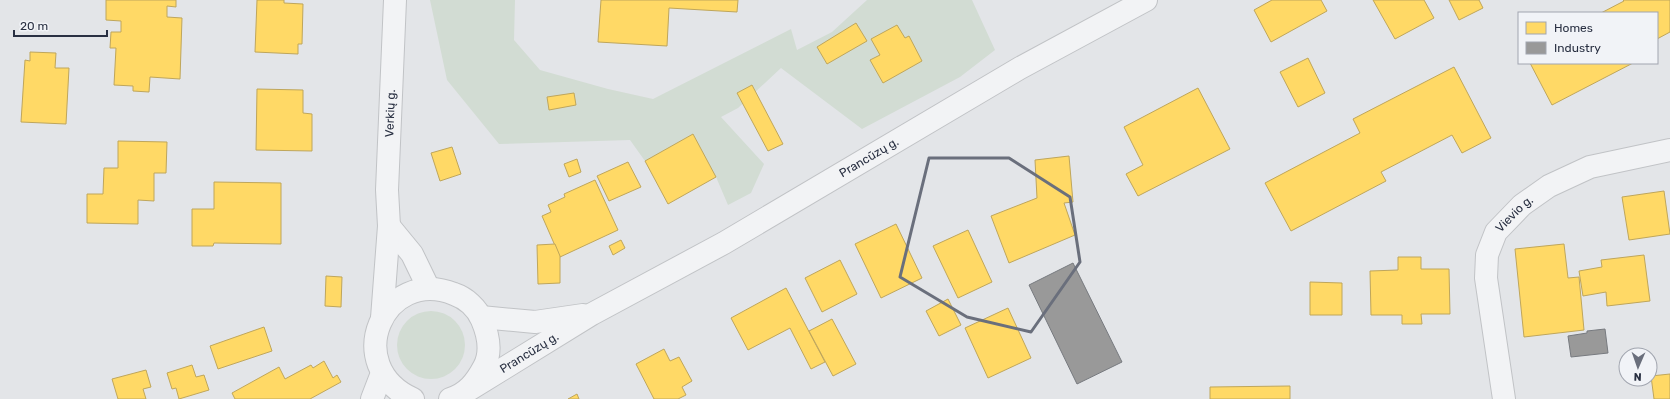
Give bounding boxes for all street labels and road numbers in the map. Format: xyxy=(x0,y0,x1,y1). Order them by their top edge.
street label: Verkių g. xyxy=(382,89,398,138)
street label: Prancūzų g. xyxy=(837,134,901,180)
street label: Vievio g. xyxy=(1493,192,1536,235)
street label: Prancūzų g. xyxy=(497,329,561,376)

